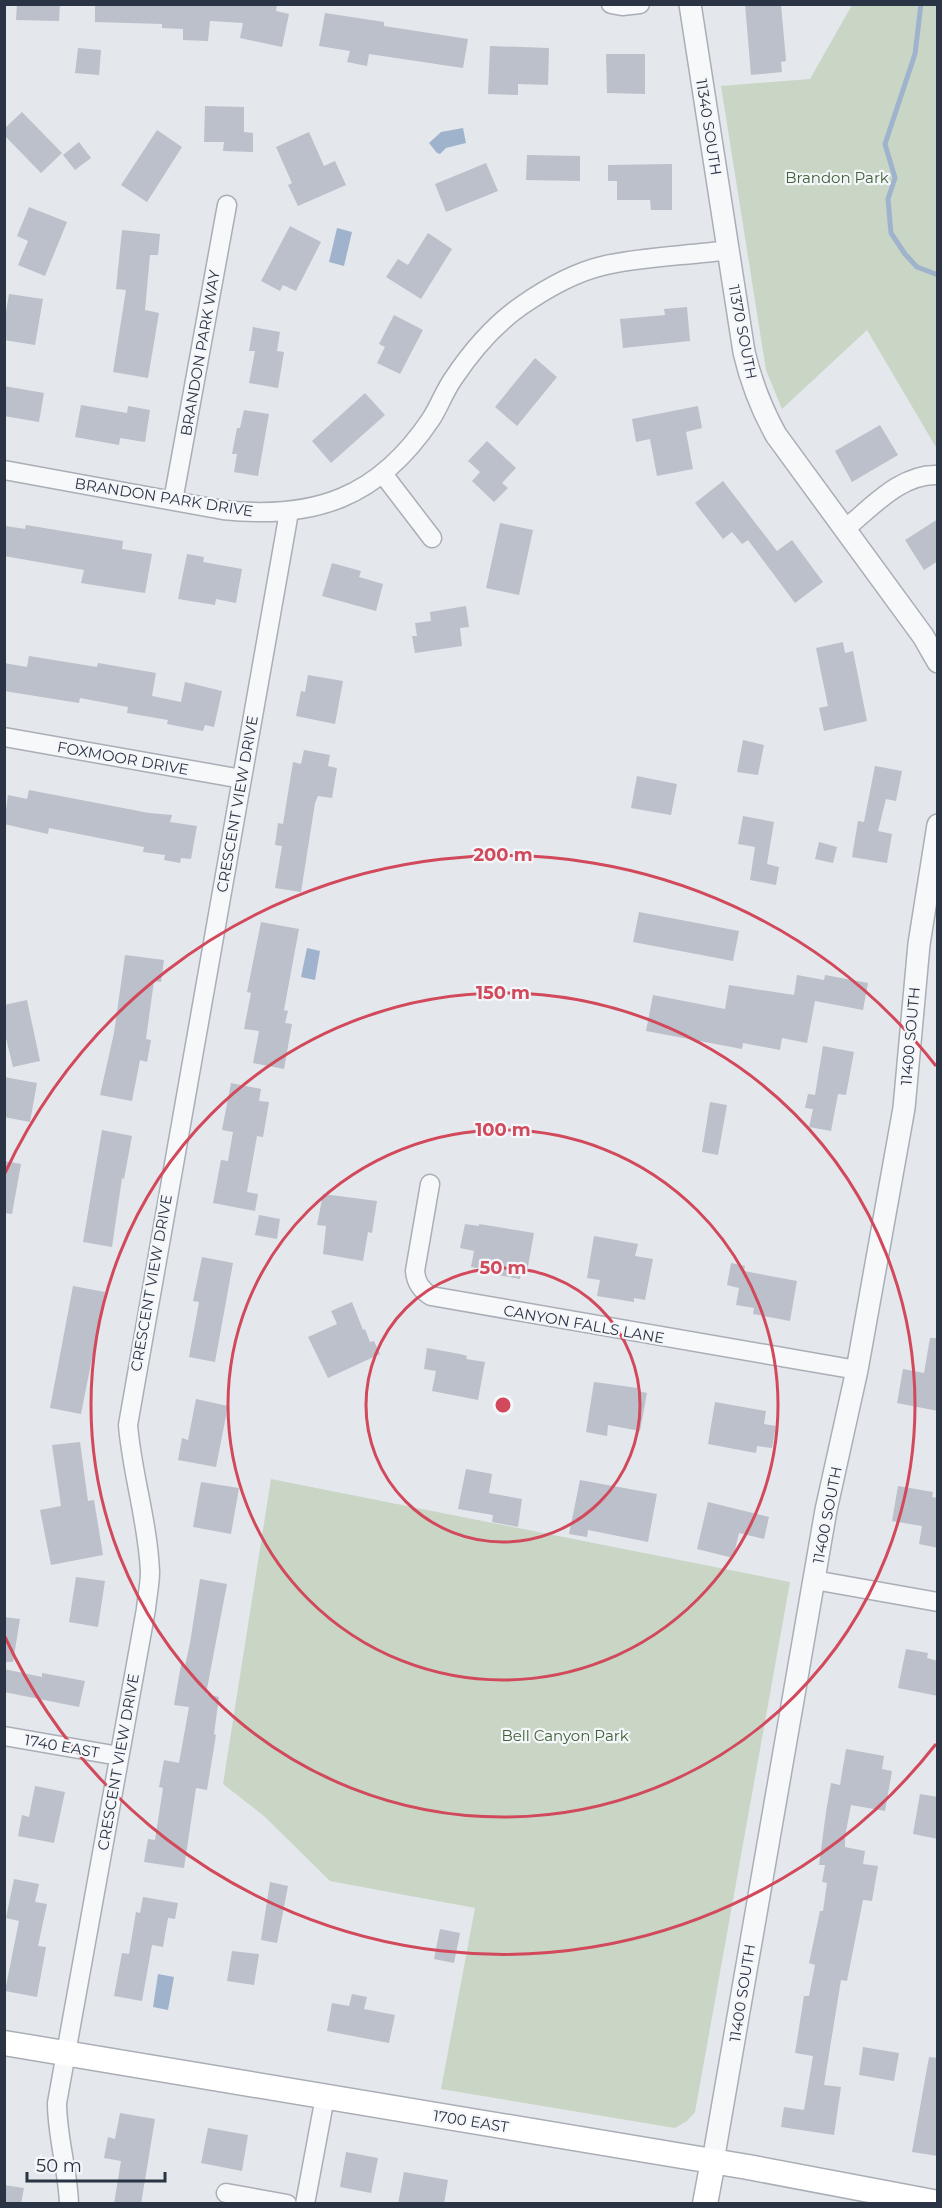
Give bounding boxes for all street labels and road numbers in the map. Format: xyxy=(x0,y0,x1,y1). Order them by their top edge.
street label: 11340 SOUTH xyxy=(692,77,726,177)
street label: BRANDON PARK WAY xyxy=(176,268,224,437)
street label: 11370 SOUTH xyxy=(725,283,761,381)
street label: BRANDON PARK DRIVE xyxy=(73,474,255,520)
street label: CRESCENT VIEW DRIVE xyxy=(212,714,262,894)
street label: FOXMOOR DRIVE xyxy=(56,737,190,779)
street label: 11400 SOUTH xyxy=(896,986,924,1086)
street label: CRESCENT VIEW DRIVE xyxy=(126,1193,176,1373)
street label: CANYON FALLS LANE xyxy=(502,1300,666,1348)
street label: 11400 SOUTH xyxy=(808,1465,846,1565)
street label: CRESCENT VIEW DRIVE xyxy=(93,1672,143,1852)
street label: 1740 EAST xyxy=(23,1730,101,1762)
street label: 11400 SOUTH xyxy=(725,1943,759,2043)
street label: 1700 EAST xyxy=(432,2106,511,2136)

